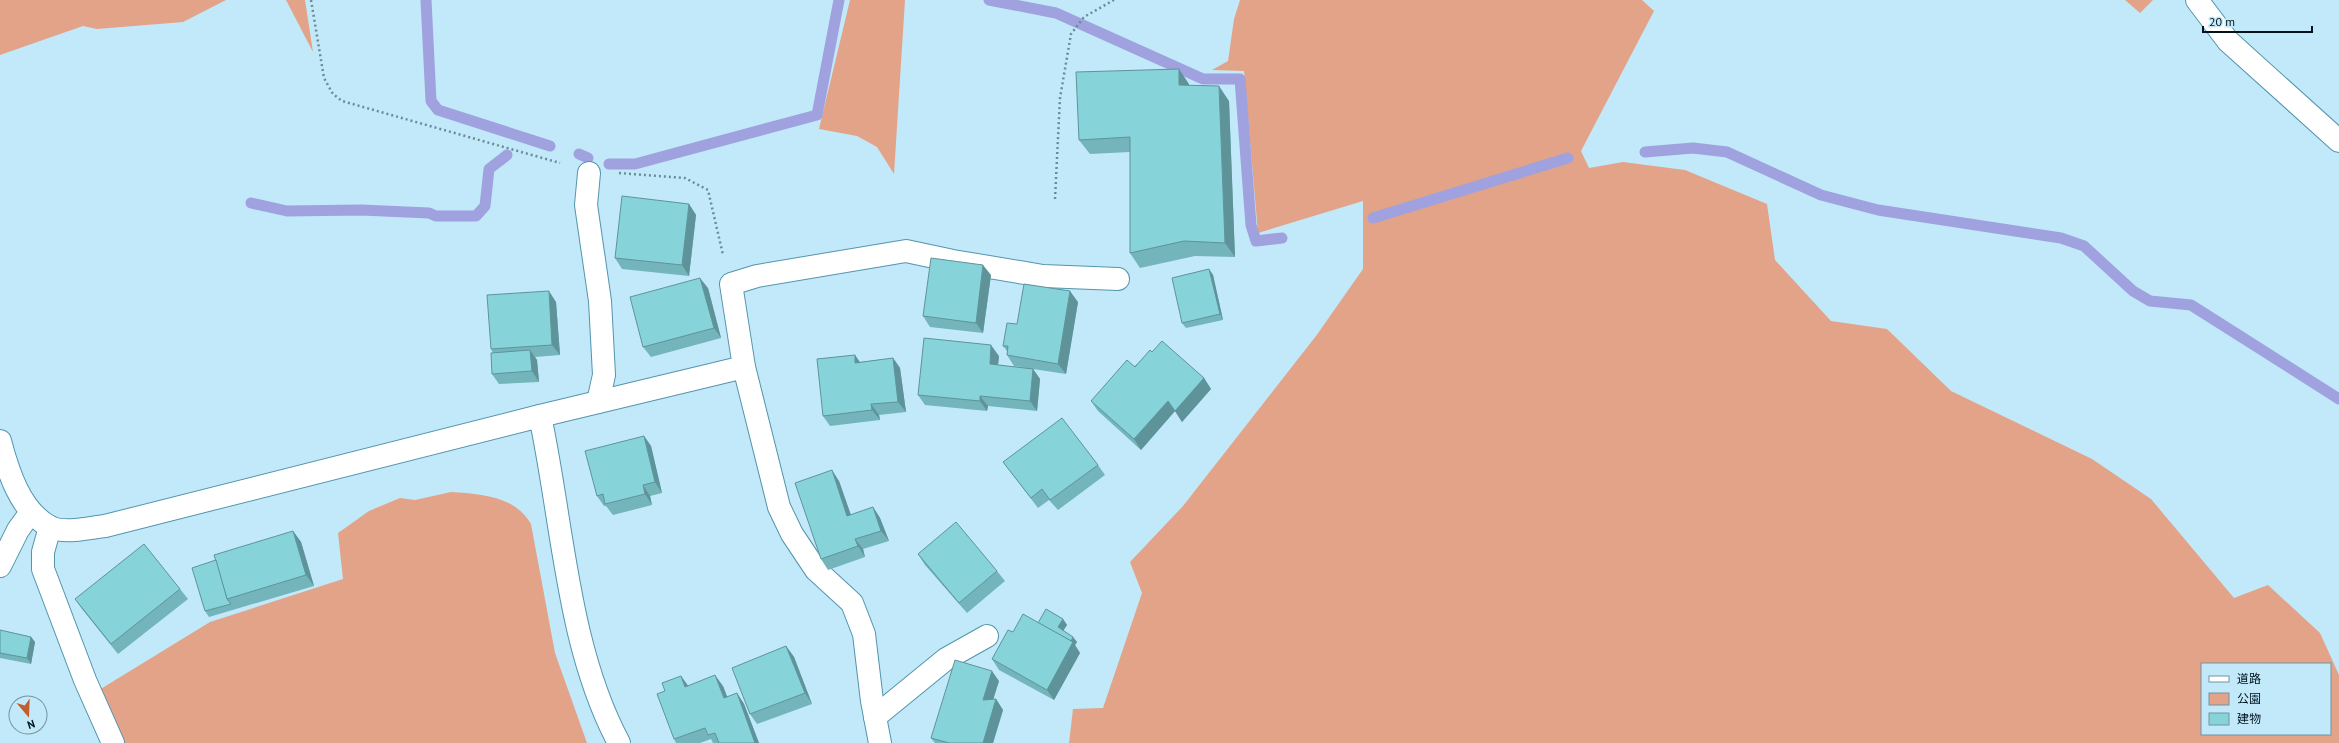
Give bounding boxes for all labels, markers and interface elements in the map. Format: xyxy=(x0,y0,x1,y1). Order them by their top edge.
scale bar xyxy=(2203,8,2312,34)
text: 20 m xyxy=(2209,14,2235,29)
legend xyxy=(2201,663,2331,735)
text: 道路 xyxy=(2237,671,2261,686)
text: 公園 xyxy=(2237,691,2261,706)
north arrow xyxy=(8,695,48,735)
text: 建物 xyxy=(2237,711,2261,726)
text: N xyxy=(26,717,37,732)

